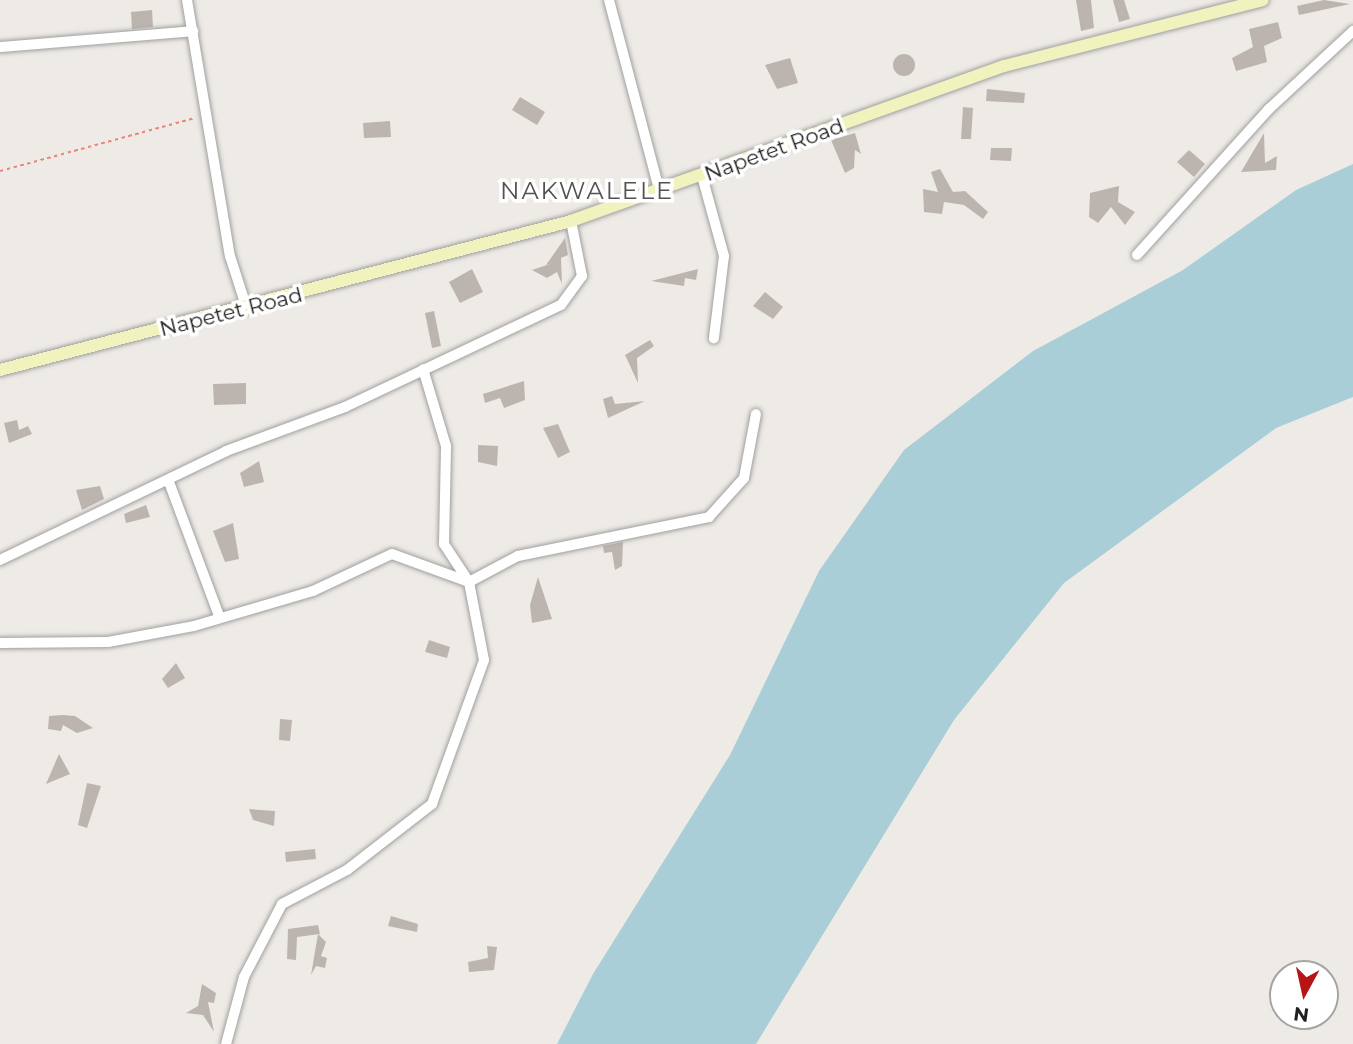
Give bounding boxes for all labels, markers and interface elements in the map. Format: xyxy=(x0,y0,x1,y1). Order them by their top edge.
street label: Napetet Road xyxy=(701,113,847,187)
district label: NAKWALELE xyxy=(501,177,673,205)
street label: Napetet Road xyxy=(157,282,305,342)
north arrow xyxy=(1269,960,1339,1030)
text: N xyxy=(1292,1002,1310,1027)

